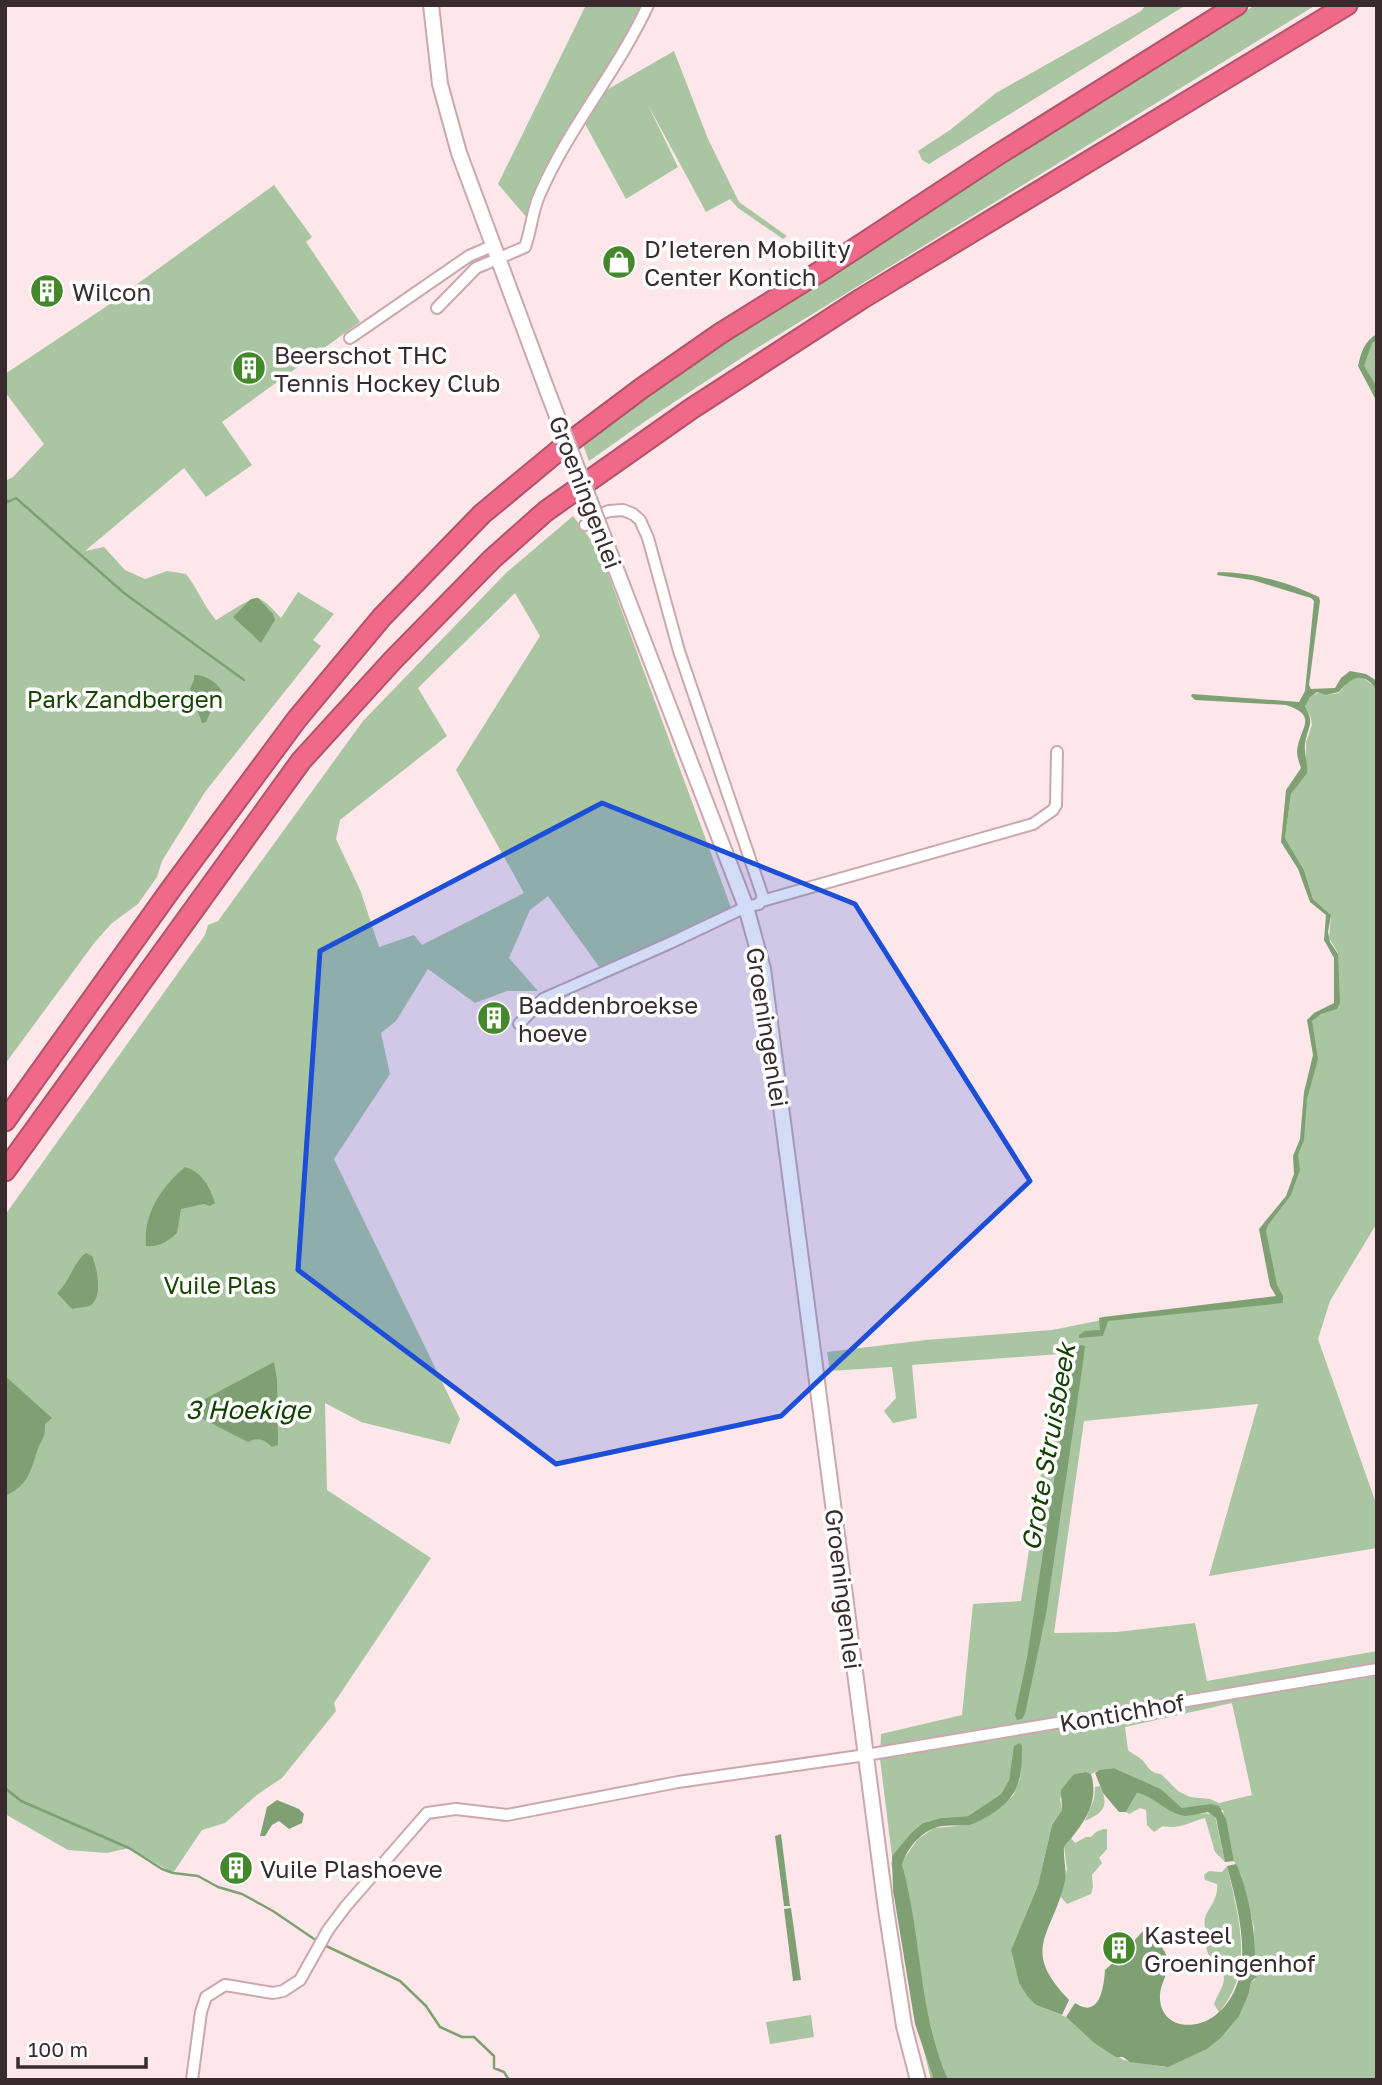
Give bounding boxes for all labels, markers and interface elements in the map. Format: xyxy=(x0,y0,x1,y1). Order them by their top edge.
place label: D’Ieteren Mobility Center Kontich xyxy=(644,234,851,291)
shop icon: D’Ieteren Mobility Center Kontich xyxy=(600,243,638,281)
building icon: Wilcon xyxy=(28,272,66,310)
place label: Wilcon xyxy=(72,277,151,306)
place label: Beerschot THC Tennis Hockey Club xyxy=(274,340,500,397)
building icon: Beerschot THC Tennis Hockey Club xyxy=(230,349,268,387)
street label: Groeningenlei xyxy=(544,411,628,573)
park label: Park Zandbergen xyxy=(27,684,223,713)
street label: Groeningenlei xyxy=(741,945,795,1109)
place label: Baddenbroekse hoeve xyxy=(518,990,698,1047)
building icon: Baddenbroekse hoeve xyxy=(475,999,513,1037)
park label: Vuile Plas xyxy=(163,1270,277,1299)
water label: Grote Struisbeek xyxy=(1015,1339,1082,1553)
water label: 3 Hoekige xyxy=(186,1394,312,1425)
street label: Groeningenlei xyxy=(820,1507,868,1671)
street label: Kontichhof xyxy=(1057,1687,1187,1737)
building icon: Vuile Plashoeve xyxy=(217,1849,255,1887)
place label: Vuile Plashoeve xyxy=(260,1854,443,1883)
place label: Kasteel Groeningenhof xyxy=(1144,1920,1316,1977)
building icon: Kasteel Groeningenhof xyxy=(1100,1929,1138,1967)
scale bar xyxy=(18,2025,145,2070)
text: 100 m xyxy=(28,2036,88,2062)

